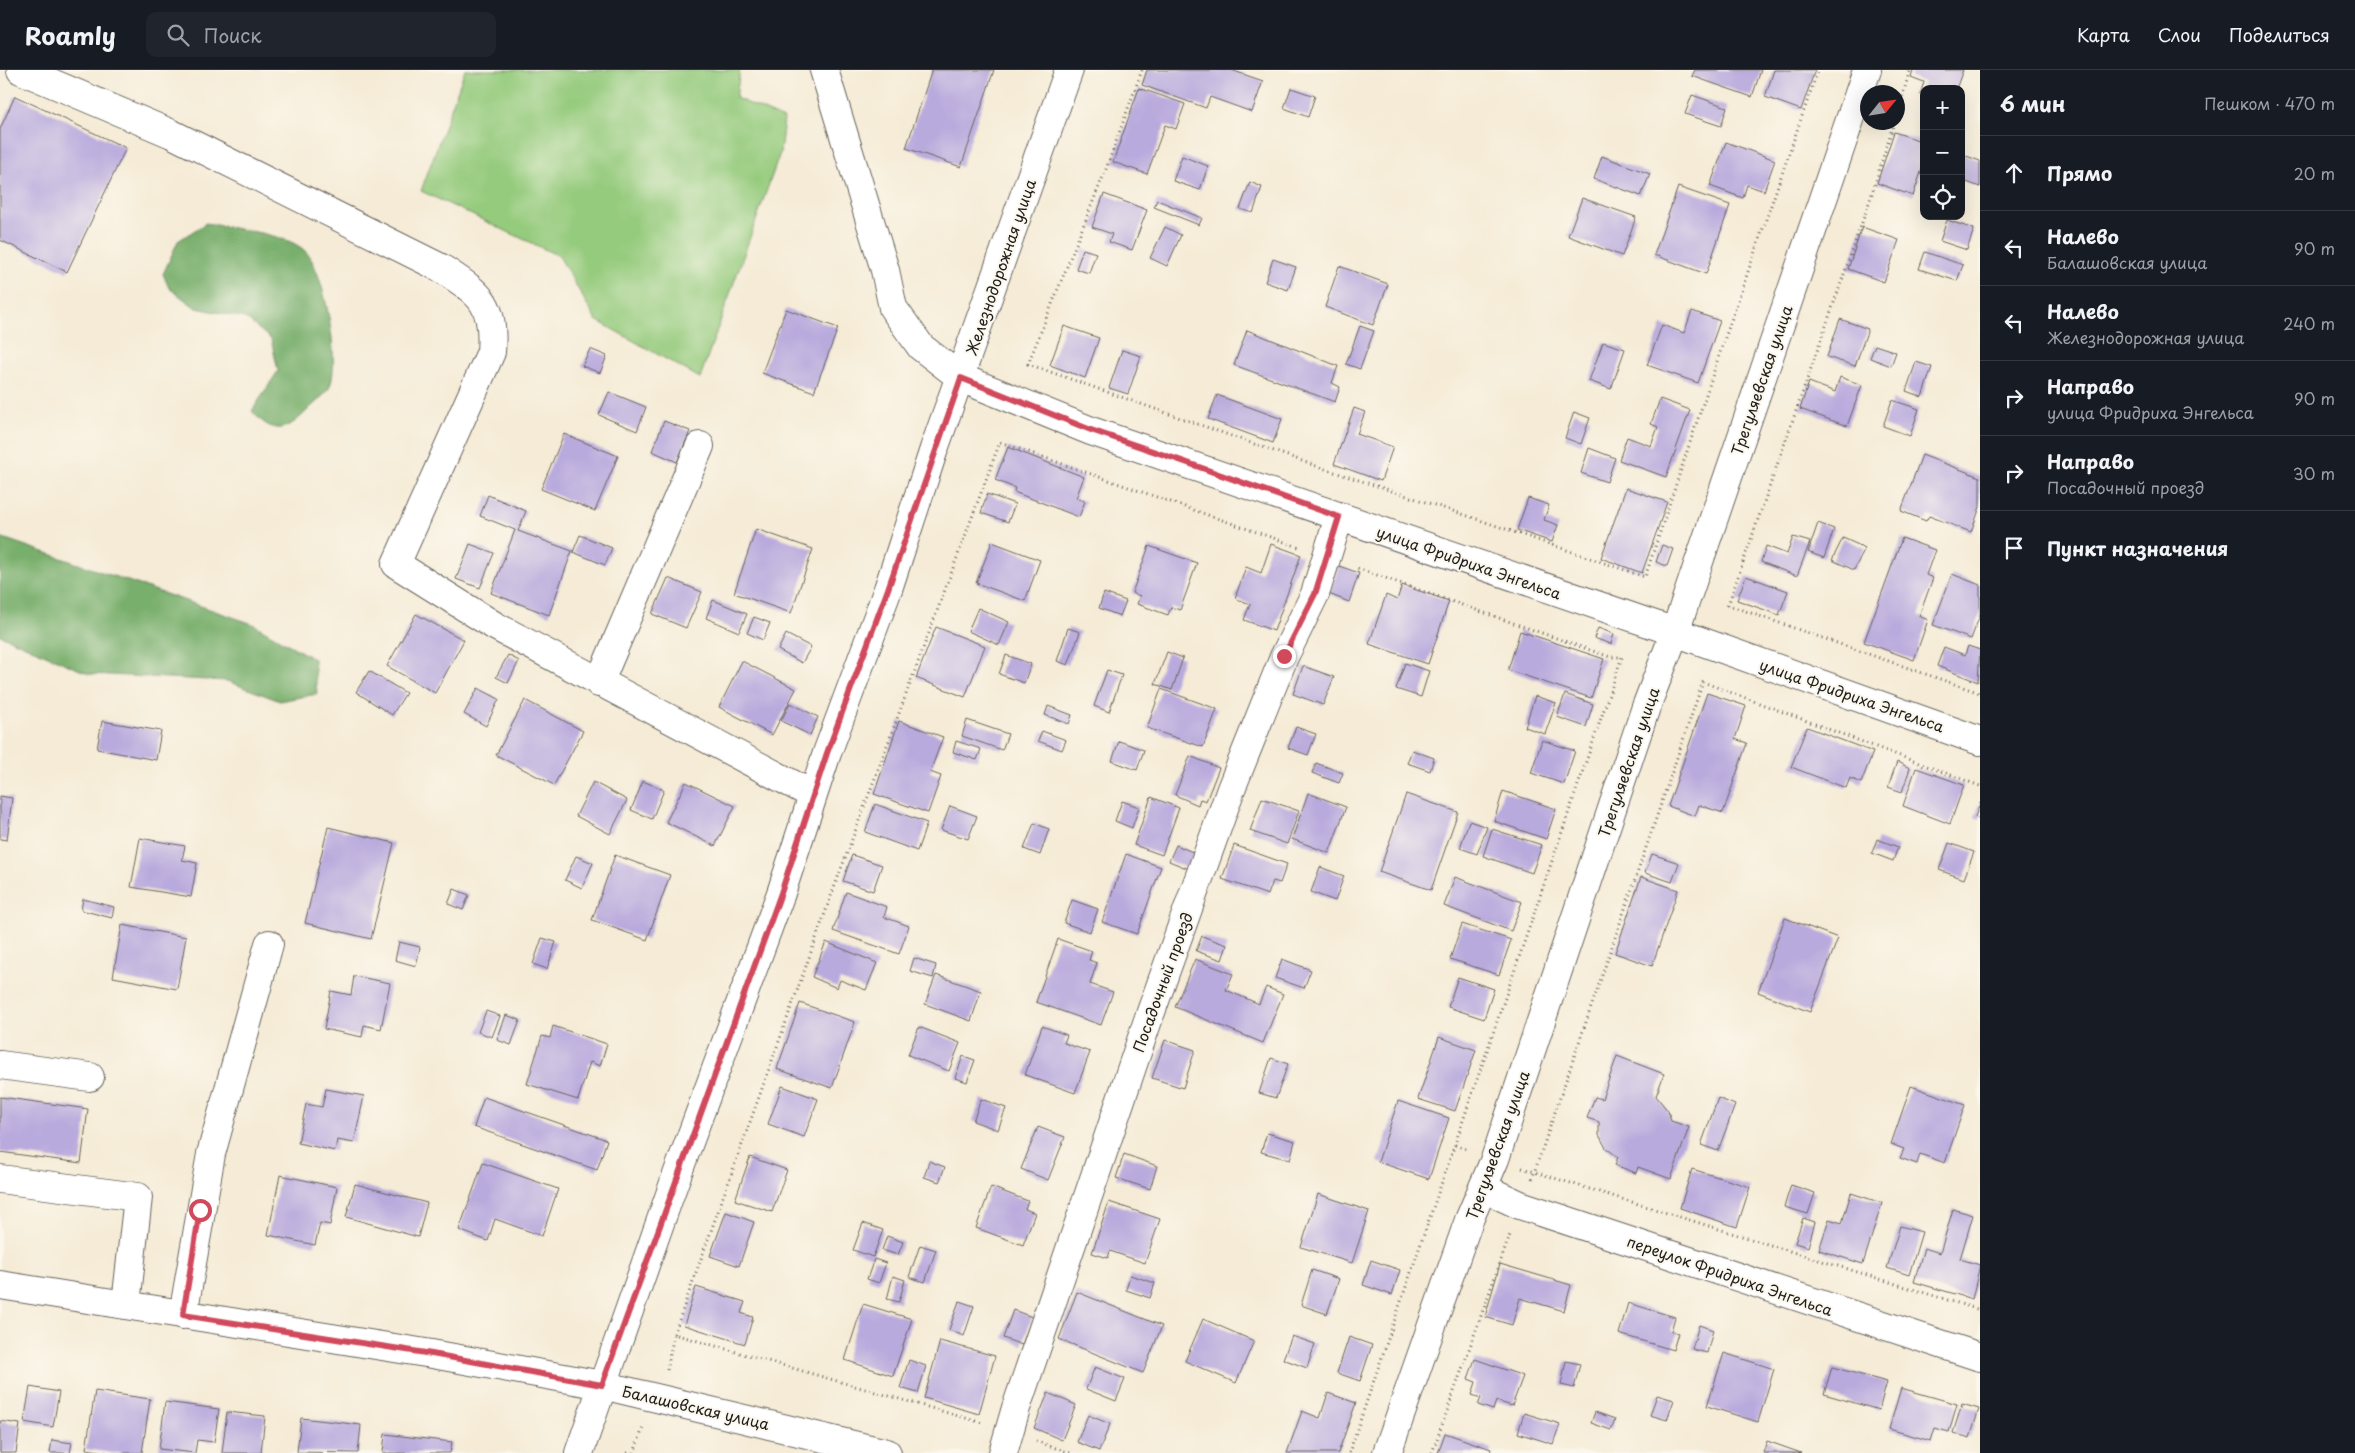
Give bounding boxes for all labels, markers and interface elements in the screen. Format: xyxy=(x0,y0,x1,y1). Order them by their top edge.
search box xyxy=(146,12,496,57)
text: Roamly xyxy=(25,17,116,53)
icon: search xyxy=(164,21,192,49)
text: Поиск xyxy=(204,21,261,49)
text: Карта xyxy=(2077,21,2130,48)
text: Слои xyxy=(2158,21,2201,48)
text: Поделиться xyxy=(2229,21,2330,48)
north arrow xyxy=(1860,85,1905,130)
map controls xyxy=(1920,85,1965,220)
button: + xyxy=(1920,85,1965,130)
text: 6 мин xyxy=(2000,87,2066,119)
text: Пешком · 470 m xyxy=(2204,91,2335,115)
button: − xyxy=(1920,130,1965,175)
icon: ahead xyxy=(2000,159,2028,187)
text: Прямо xyxy=(2047,159,2112,187)
text: 20 m xyxy=(2294,161,2335,185)
street label: Железнодорожная улица xyxy=(959,175,1041,358)
button: locate xyxy=(1920,175,1965,220)
text: Налево xyxy=(2047,222,2119,250)
icon: left xyxy=(2000,234,2028,262)
text: 90 m xyxy=(2294,236,2335,260)
text: Балашовская улица xyxy=(2047,250,2207,274)
text: Налево xyxy=(2047,297,2119,325)
street label: Трегуляевская улица xyxy=(1725,301,1798,458)
icon: left xyxy=(2000,309,2028,337)
text: 240 m xyxy=(2283,311,2335,335)
text: Железнодорожная улица xyxy=(2047,325,2244,349)
text: Направо xyxy=(2047,372,2134,400)
icon: right xyxy=(2000,384,2028,412)
text: 90 m xyxy=(2294,386,2335,410)
text: улица Фридриха Энгельса xyxy=(2047,400,2254,424)
text: Направо xyxy=(2047,447,2134,475)
icon: right xyxy=(2000,459,2028,487)
text: 30 m xyxy=(2293,461,2335,485)
text: Посадочный проезд xyxy=(2047,475,2204,499)
street label: улица Фридриха Энгельса xyxy=(1374,520,1565,605)
icon: arrive xyxy=(2000,534,2028,562)
text: Пункт назначения xyxy=(2047,534,2228,562)
route end xyxy=(1273,645,1296,668)
street label: улица Фридриха Энгельса xyxy=(1757,653,1948,738)
street label: Трегуляевская улица xyxy=(1592,683,1665,840)
street label: Посадочный проезд xyxy=(1126,909,1198,1055)
street label: Трегуляевская улица xyxy=(1459,1067,1535,1223)
route start xyxy=(189,1199,212,1222)
street label: переулок Фридриха Энгельса xyxy=(1624,1229,1836,1321)
street label: Балашовская улица xyxy=(620,1379,772,1435)

